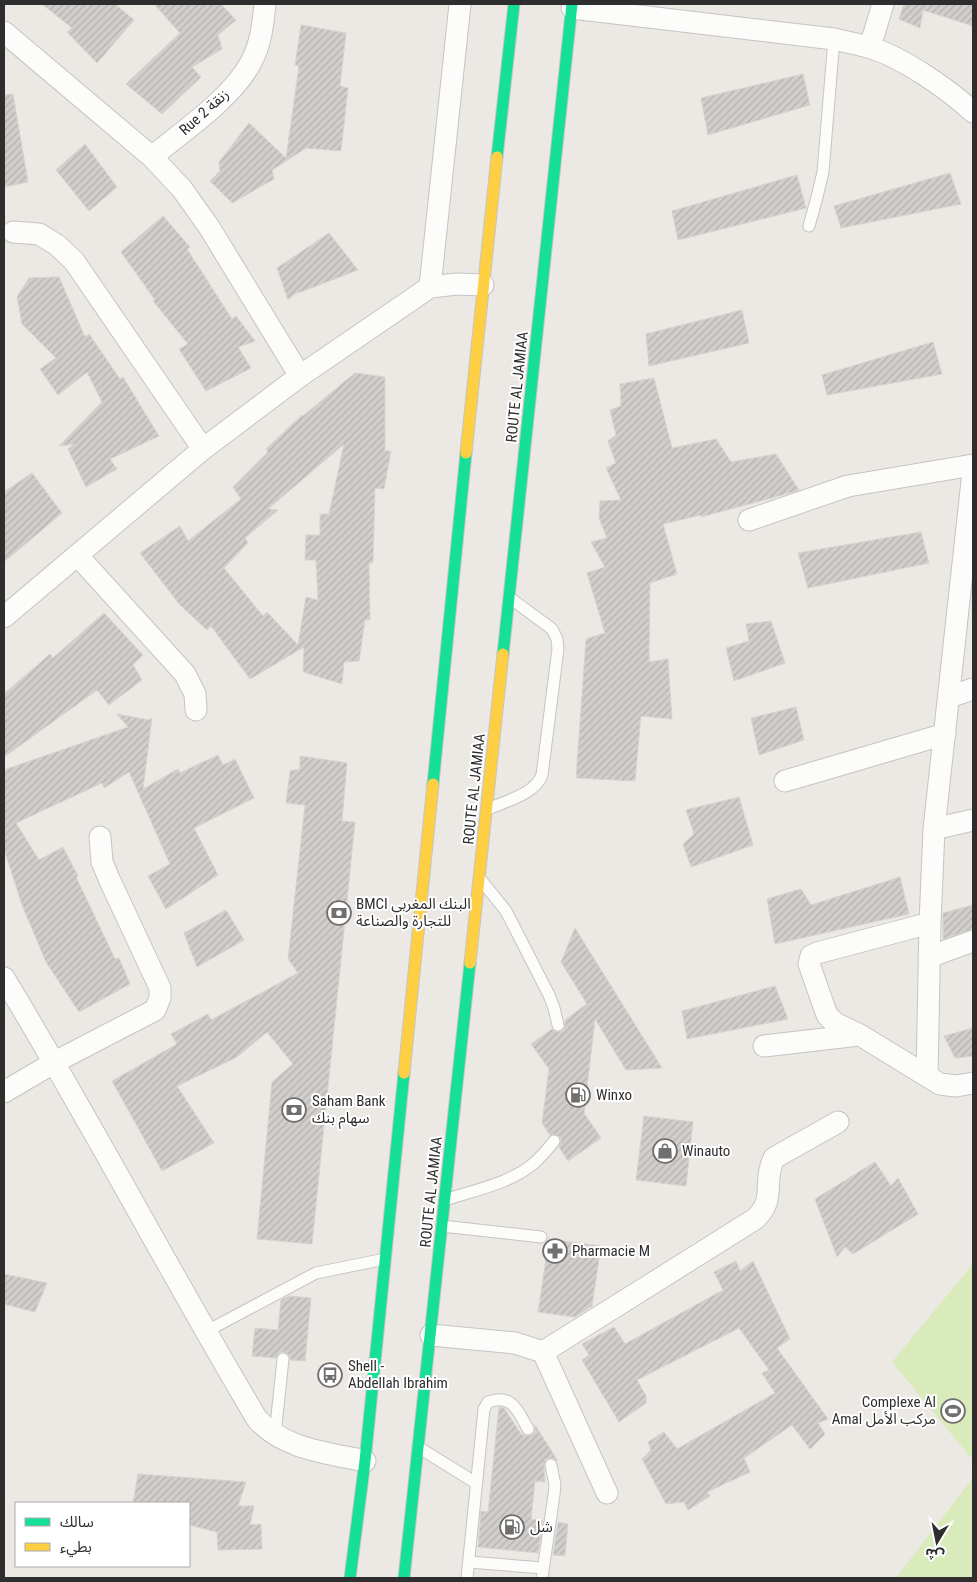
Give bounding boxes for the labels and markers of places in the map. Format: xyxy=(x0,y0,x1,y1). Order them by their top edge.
place label: BMCI البنك المغربي للتجارة والصناعة xyxy=(356,895,471,930)
bank icon: BMCI البنك المغربي للتجارة والصناعة xyxy=(326,900,352,926)
fuel station icon: Winxo xyxy=(565,1082,591,1108)
place label: Winxo xyxy=(596,1086,632,1104)
place label: Saham Bank سهام بنك xyxy=(312,1092,386,1129)
bank icon: Saham Bank سهام بنك xyxy=(281,1097,307,1123)
shop icon: Winauto xyxy=(652,1138,678,1164)
place label: Winauto xyxy=(682,1142,730,1160)
pharmacy icon: Pharmacie M xyxy=(542,1238,568,1264)
place label: Pharmacie M xyxy=(572,1242,650,1260)
place label: Shell - Abdellah Ibrahim xyxy=(348,1357,448,1392)
bus stop icon: Shell - Abdellah Ibrahim xyxy=(317,1362,343,1388)
place label: Complexe Al Amal مركب الأمل xyxy=(832,1393,936,1428)
sports icon: Complexe Al Amal مركب الأمل xyxy=(940,1398,966,1424)
fuel station icon: شل xyxy=(499,1514,525,1540)
place label: شل xyxy=(530,1518,553,1536)

